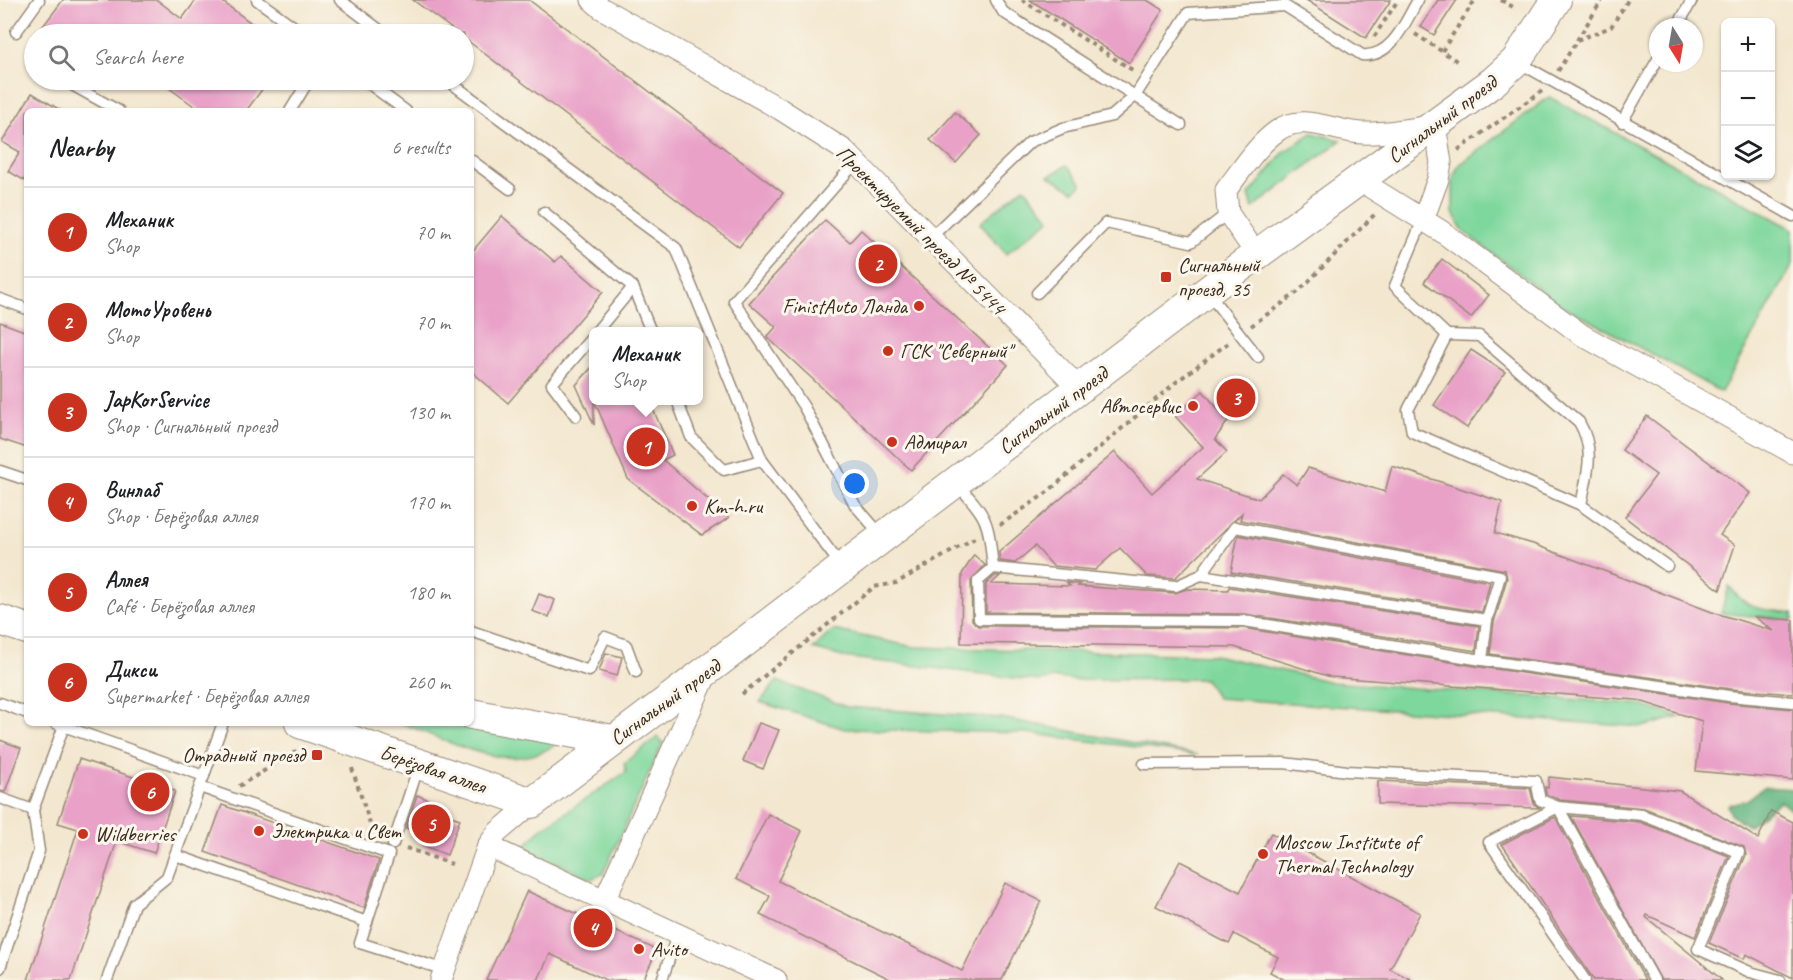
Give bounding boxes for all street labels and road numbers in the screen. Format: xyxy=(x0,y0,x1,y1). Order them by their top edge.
street label: Сигнальный проезд xyxy=(1382,68,1504,169)
street label: Проектируемый проезд № 5444 xyxy=(831,140,1013,322)
street label: Сигнальный проезд xyxy=(993,359,1115,460)
street label: Сигнальный проезд xyxy=(605,652,728,751)
street label: Берёзовая аллея xyxy=(376,739,491,801)

